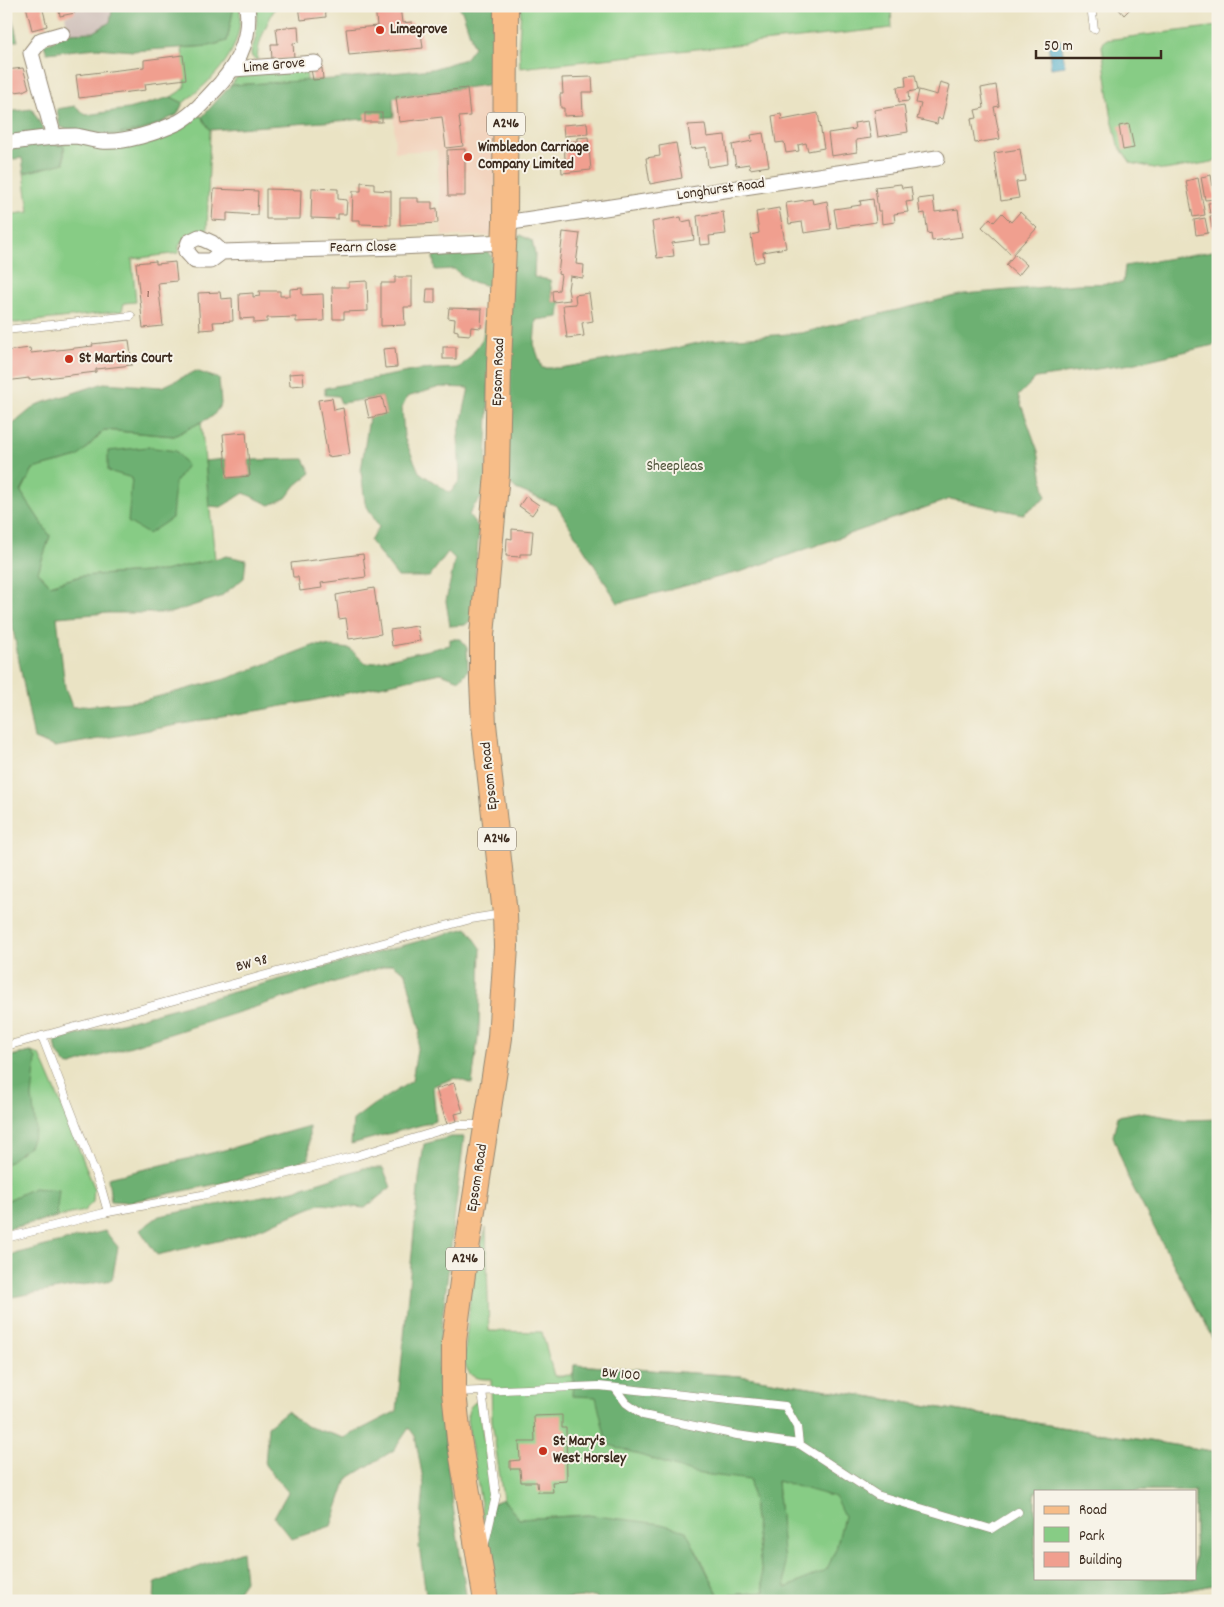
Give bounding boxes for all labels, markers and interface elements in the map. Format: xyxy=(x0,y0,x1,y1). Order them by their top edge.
place label: Limegrove xyxy=(390,19,448,41)
marker: Limegrove xyxy=(374,24,386,36)
scale bar xyxy=(1036,28,1162,60)
text: 50 m xyxy=(1044,36,1073,58)
street label: Lime Grove xyxy=(242,52,306,80)
road number: A246 xyxy=(487,112,525,136)
place label: Wimbledon Carriage Company Limited xyxy=(478,137,589,176)
marker: Wimbledon Carriage Company Limited xyxy=(462,151,474,163)
street label: Longhurst Road xyxy=(676,173,766,207)
street label: Fearn Close xyxy=(329,236,397,260)
house number: 1 xyxy=(147,286,149,303)
street label: Epsom Road xyxy=(487,337,511,407)
place label: St Martins Court xyxy=(79,348,173,370)
marker: St Martins Court xyxy=(63,353,75,365)
park label: Sheepleas xyxy=(646,456,704,478)
street label: Epsom Road xyxy=(475,741,505,811)
road number: A246 xyxy=(478,828,516,851)
street label: BW 98 xyxy=(234,949,270,979)
street label: Epsom Road xyxy=(462,1142,494,1214)
road number: A246 xyxy=(446,1248,484,1270)
street label: BW 100 xyxy=(601,1362,641,1388)
place label: St Mary's West Horsley xyxy=(553,1431,627,1470)
marker: St Mary's West Horsley xyxy=(537,1445,549,1457)
legend xyxy=(1034,1490,1196,1580)
text: Road xyxy=(1079,1500,1107,1522)
text: Park xyxy=(1079,1526,1105,1548)
text: Building xyxy=(1079,1550,1122,1572)

